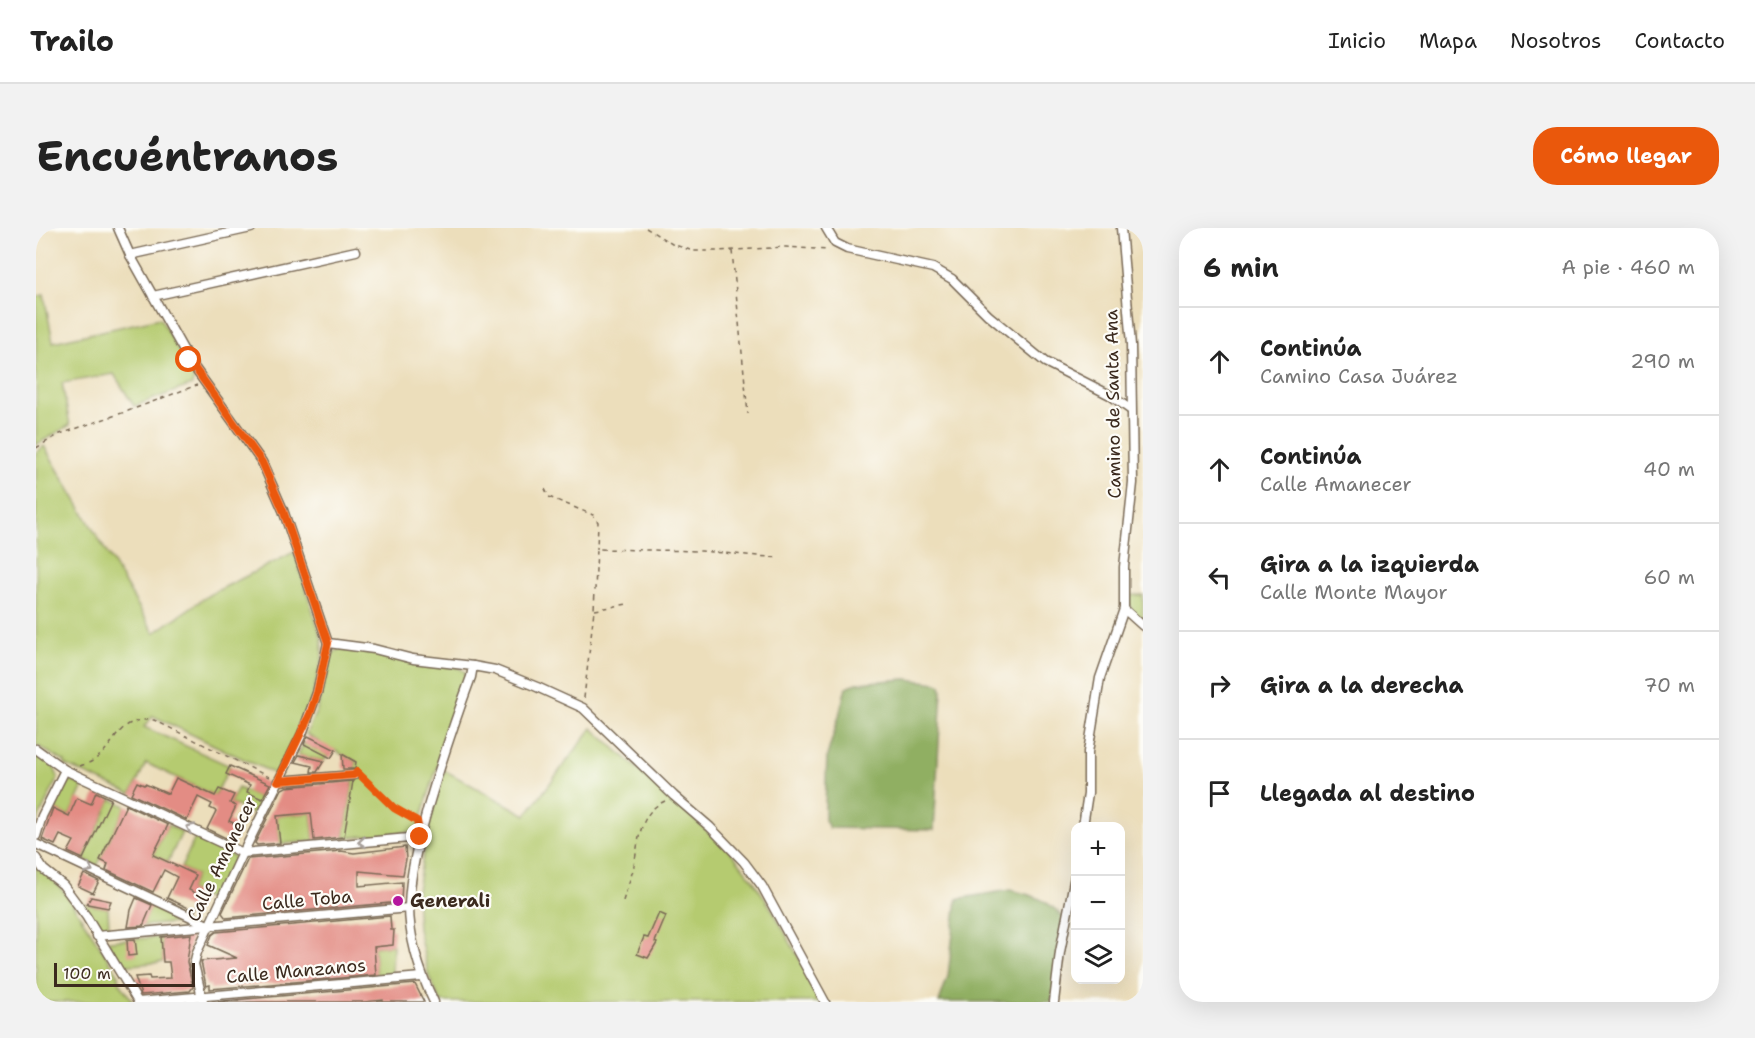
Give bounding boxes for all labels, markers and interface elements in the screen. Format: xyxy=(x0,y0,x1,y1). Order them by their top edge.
text: Trailo xyxy=(30,22,114,60)
text: Inicio xyxy=(1328,27,1386,55)
text: Mapa xyxy=(1419,27,1477,55)
text: Nosotros xyxy=(1510,27,1601,55)
text: Contacto xyxy=(1634,27,1725,55)
button: Cómo llegar xyxy=(1533,127,1719,185)
text: Encuéntranos xyxy=(36,128,338,184)
text: 6 min xyxy=(1203,250,1279,285)
text: A pie · 460 m xyxy=(1562,254,1695,280)
street label: Camino de Santa Ana xyxy=(1099,309,1127,499)
text: Continúa xyxy=(1260,334,1362,363)
icon: ahead xyxy=(1203,345,1236,378)
route start xyxy=(175,346,201,372)
text: 290 m xyxy=(1630,348,1695,374)
text: Camino Casa Juárez xyxy=(1260,363,1458,389)
text: Continúa xyxy=(1260,442,1362,471)
icon: ahead xyxy=(1203,453,1236,486)
text: 40 m xyxy=(1643,456,1695,482)
text: Calle Amanecer xyxy=(1260,471,1412,497)
text: Gira a la izquierda xyxy=(1260,550,1479,579)
icon: left xyxy=(1203,561,1236,594)
text: 60 m xyxy=(1643,564,1695,590)
text: Calle Monte Mayor xyxy=(1260,579,1448,605)
icon: right xyxy=(1203,669,1236,702)
text: Gira a la derecha xyxy=(1260,671,1464,700)
text: 70 m xyxy=(1643,672,1695,698)
icon: arrive xyxy=(1203,777,1236,810)
text: Llegada al destino xyxy=(1260,779,1475,808)
street label: Calle Amanecer xyxy=(181,792,263,926)
map controls xyxy=(1071,822,1125,984)
button: + xyxy=(1071,822,1125,876)
one-way arrow xyxy=(185,823,196,835)
route end xyxy=(406,823,432,849)
one-way arrow xyxy=(357,835,366,848)
one-way arrow xyxy=(82,862,93,874)
button: − xyxy=(1071,876,1125,930)
street label: Calle Toba xyxy=(261,884,353,916)
place label: Generali xyxy=(410,889,490,913)
marker: Generali xyxy=(391,894,405,908)
button: layers xyxy=(1071,930,1125,984)
street label: Calle Manzanos xyxy=(225,953,367,989)
scale bar xyxy=(54,960,195,988)
text: 100 m xyxy=(63,963,111,984)

